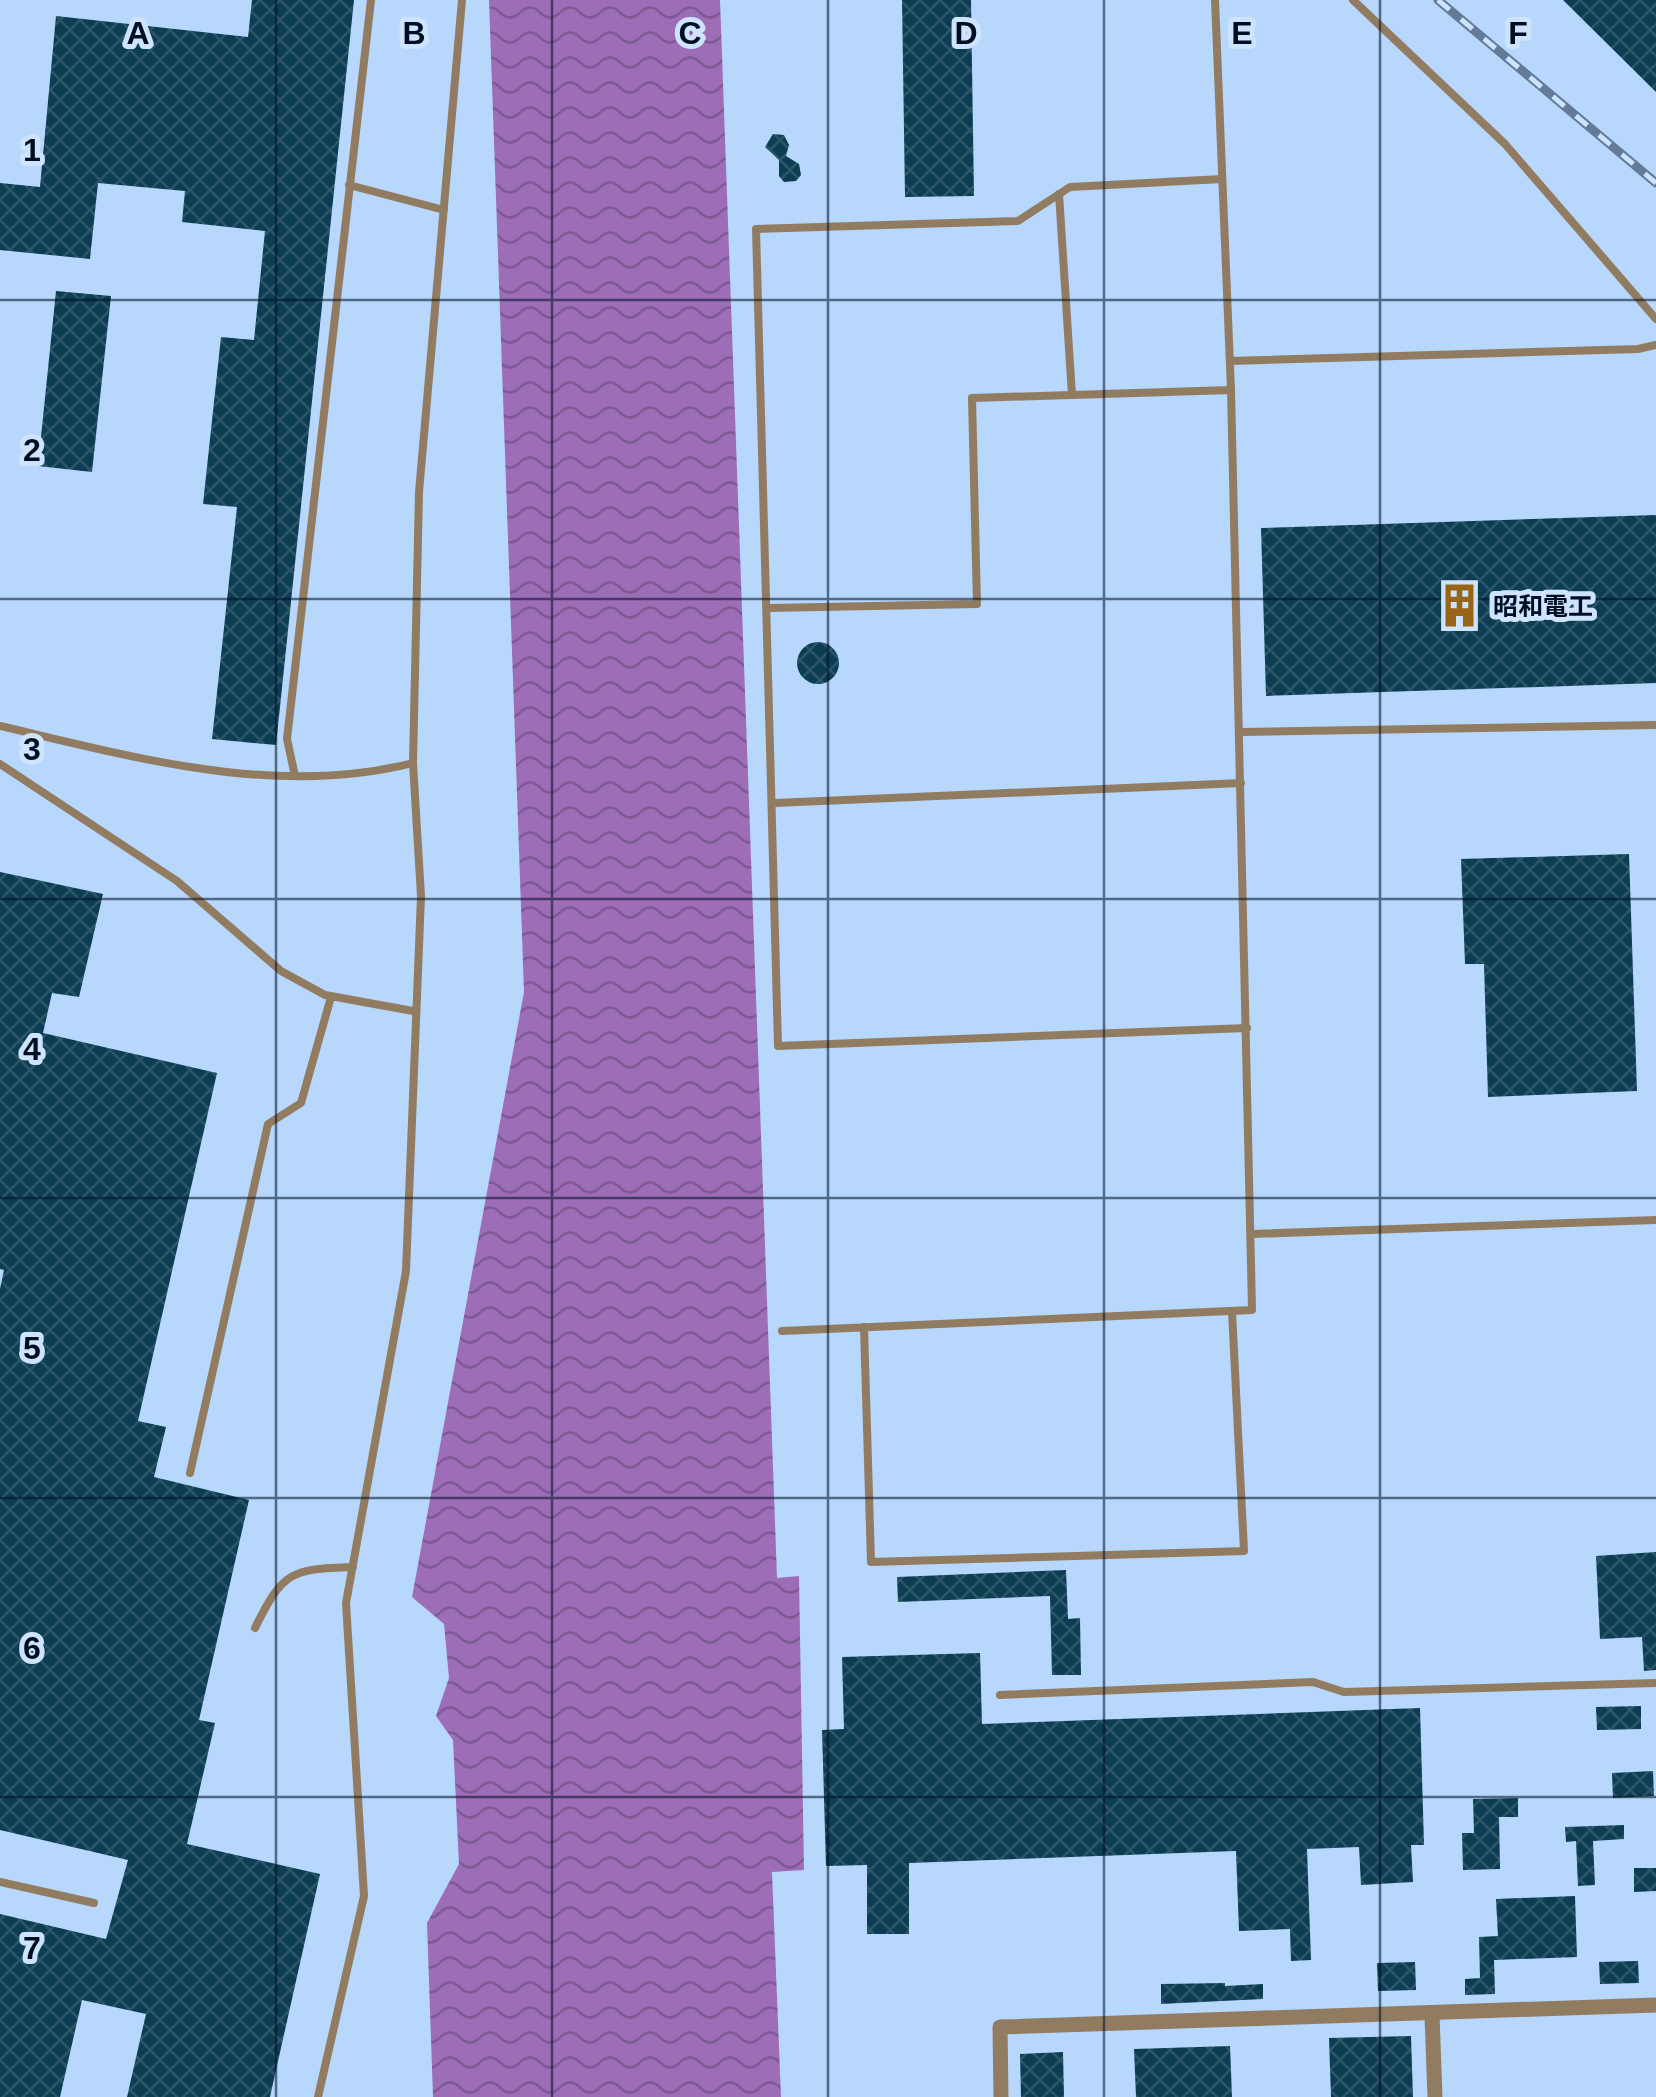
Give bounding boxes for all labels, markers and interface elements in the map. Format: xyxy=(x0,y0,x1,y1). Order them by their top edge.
text: A xyxy=(126,15,150,51)
text: B xyxy=(402,15,426,51)
text: C xyxy=(678,15,702,51)
text: D xyxy=(954,15,978,51)
text: E xyxy=(1231,15,1253,51)
text: F xyxy=(1508,15,1528,51)
text: 1 xyxy=(23,132,41,168)
text: 2 xyxy=(23,432,41,468)
building icon: 昭和電工 xyxy=(1436,582,1484,630)
place label: 昭和電工 xyxy=(1493,592,1593,620)
text: 3 xyxy=(23,731,41,767)
text: 4 xyxy=(23,1031,41,1067)
text: 5 xyxy=(23,1330,41,1366)
text: 6 xyxy=(23,1630,41,1666)
text: 7 xyxy=(23,1930,41,1966)

